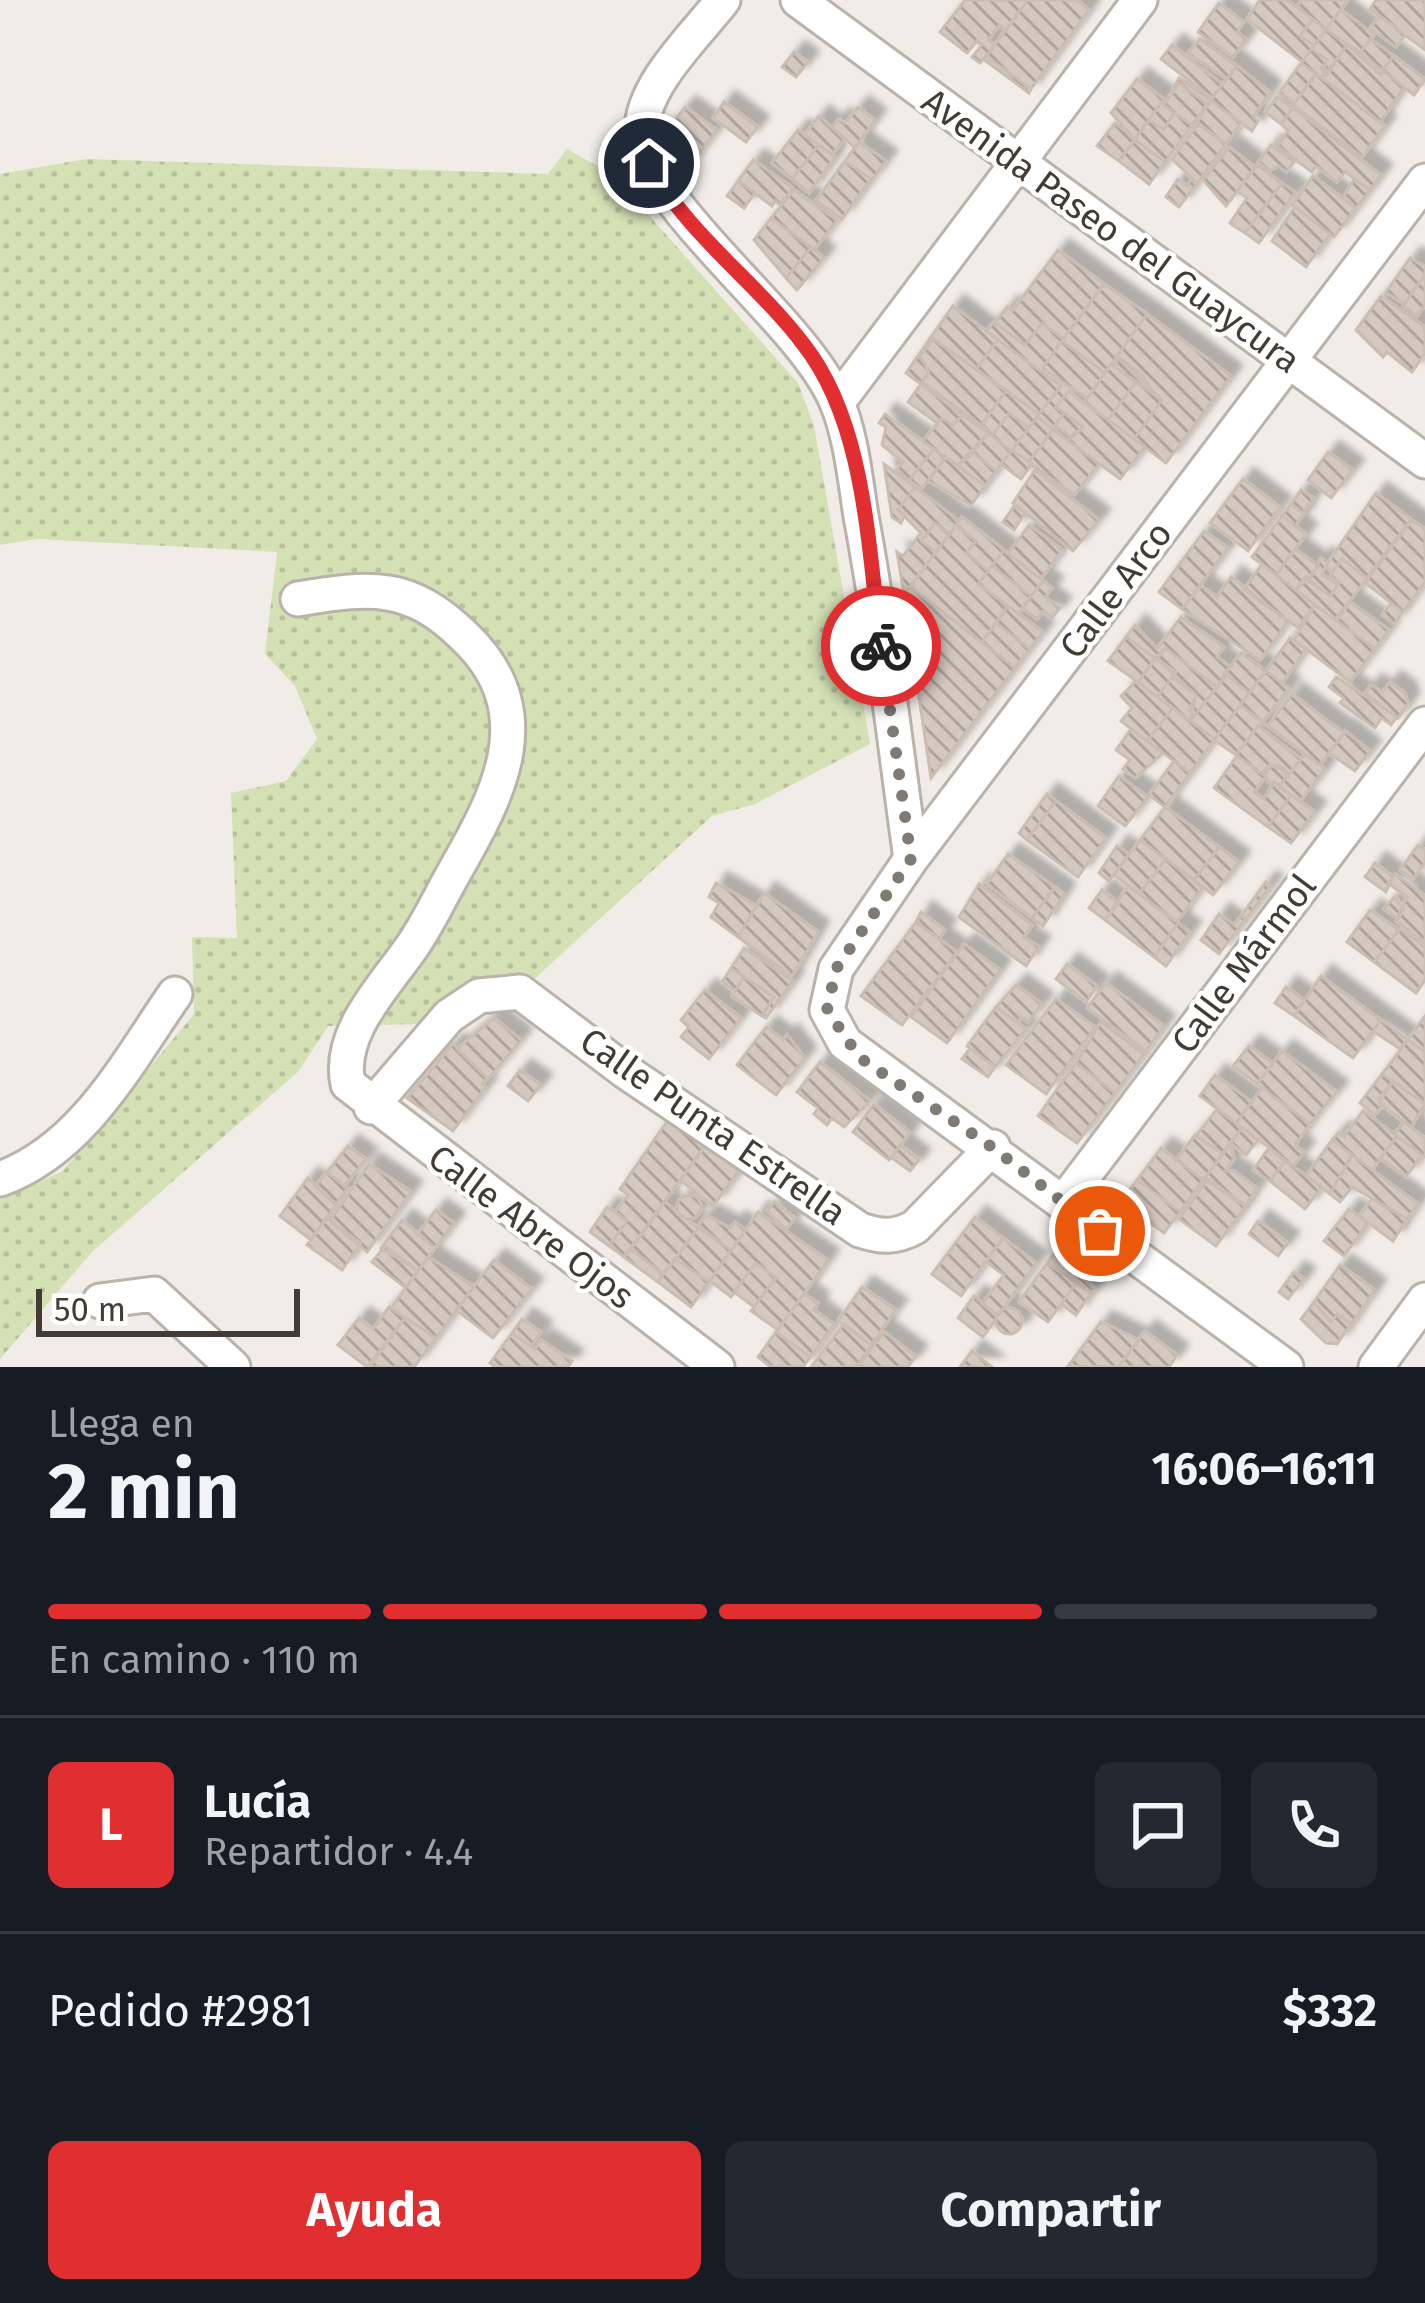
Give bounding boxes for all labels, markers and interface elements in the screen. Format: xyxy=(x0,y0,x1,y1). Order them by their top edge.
street label: Avenida Paseo del Guaycura xyxy=(913,79,1309,383)
pin xyxy=(598,112,700,214)
icon: home xyxy=(616,130,682,196)
street label: Calle Arco xyxy=(1050,513,1182,667)
courier xyxy=(821,586,941,706)
icon: bike xyxy=(848,613,914,679)
street label: Calle Mármol xyxy=(1162,866,1326,1062)
street label: Calle Punta Estrella xyxy=(571,1019,855,1235)
street label: Calle Abre Ojos xyxy=(420,1135,642,1319)
pin xyxy=(1049,1180,1151,1282)
icon: bag xyxy=(1067,1198,1133,1264)
scale bar xyxy=(36,1283,300,1336)
text: 50 m xyxy=(54,1290,126,1330)
text: Llega en xyxy=(48,1401,195,1447)
text: 16:06–16:11 xyxy=(1152,1442,1377,1496)
text: 2 min xyxy=(48,1445,240,1539)
text: En camino · 110 m xyxy=(48,1637,360,1683)
button: chat xyxy=(1095,1762,1221,1888)
button: phone xyxy=(1251,1762,1377,1888)
text: Lucía xyxy=(204,1775,311,1829)
text: L xyxy=(99,1798,123,1852)
text: Repartidor · 4.4 xyxy=(204,1829,473,1875)
text: Pedido #2981 xyxy=(48,1984,313,2038)
text: $332 xyxy=(1283,1984,1377,2038)
button: Ayuda xyxy=(48,2141,701,2279)
button: Compartir xyxy=(725,2141,1377,2279)

